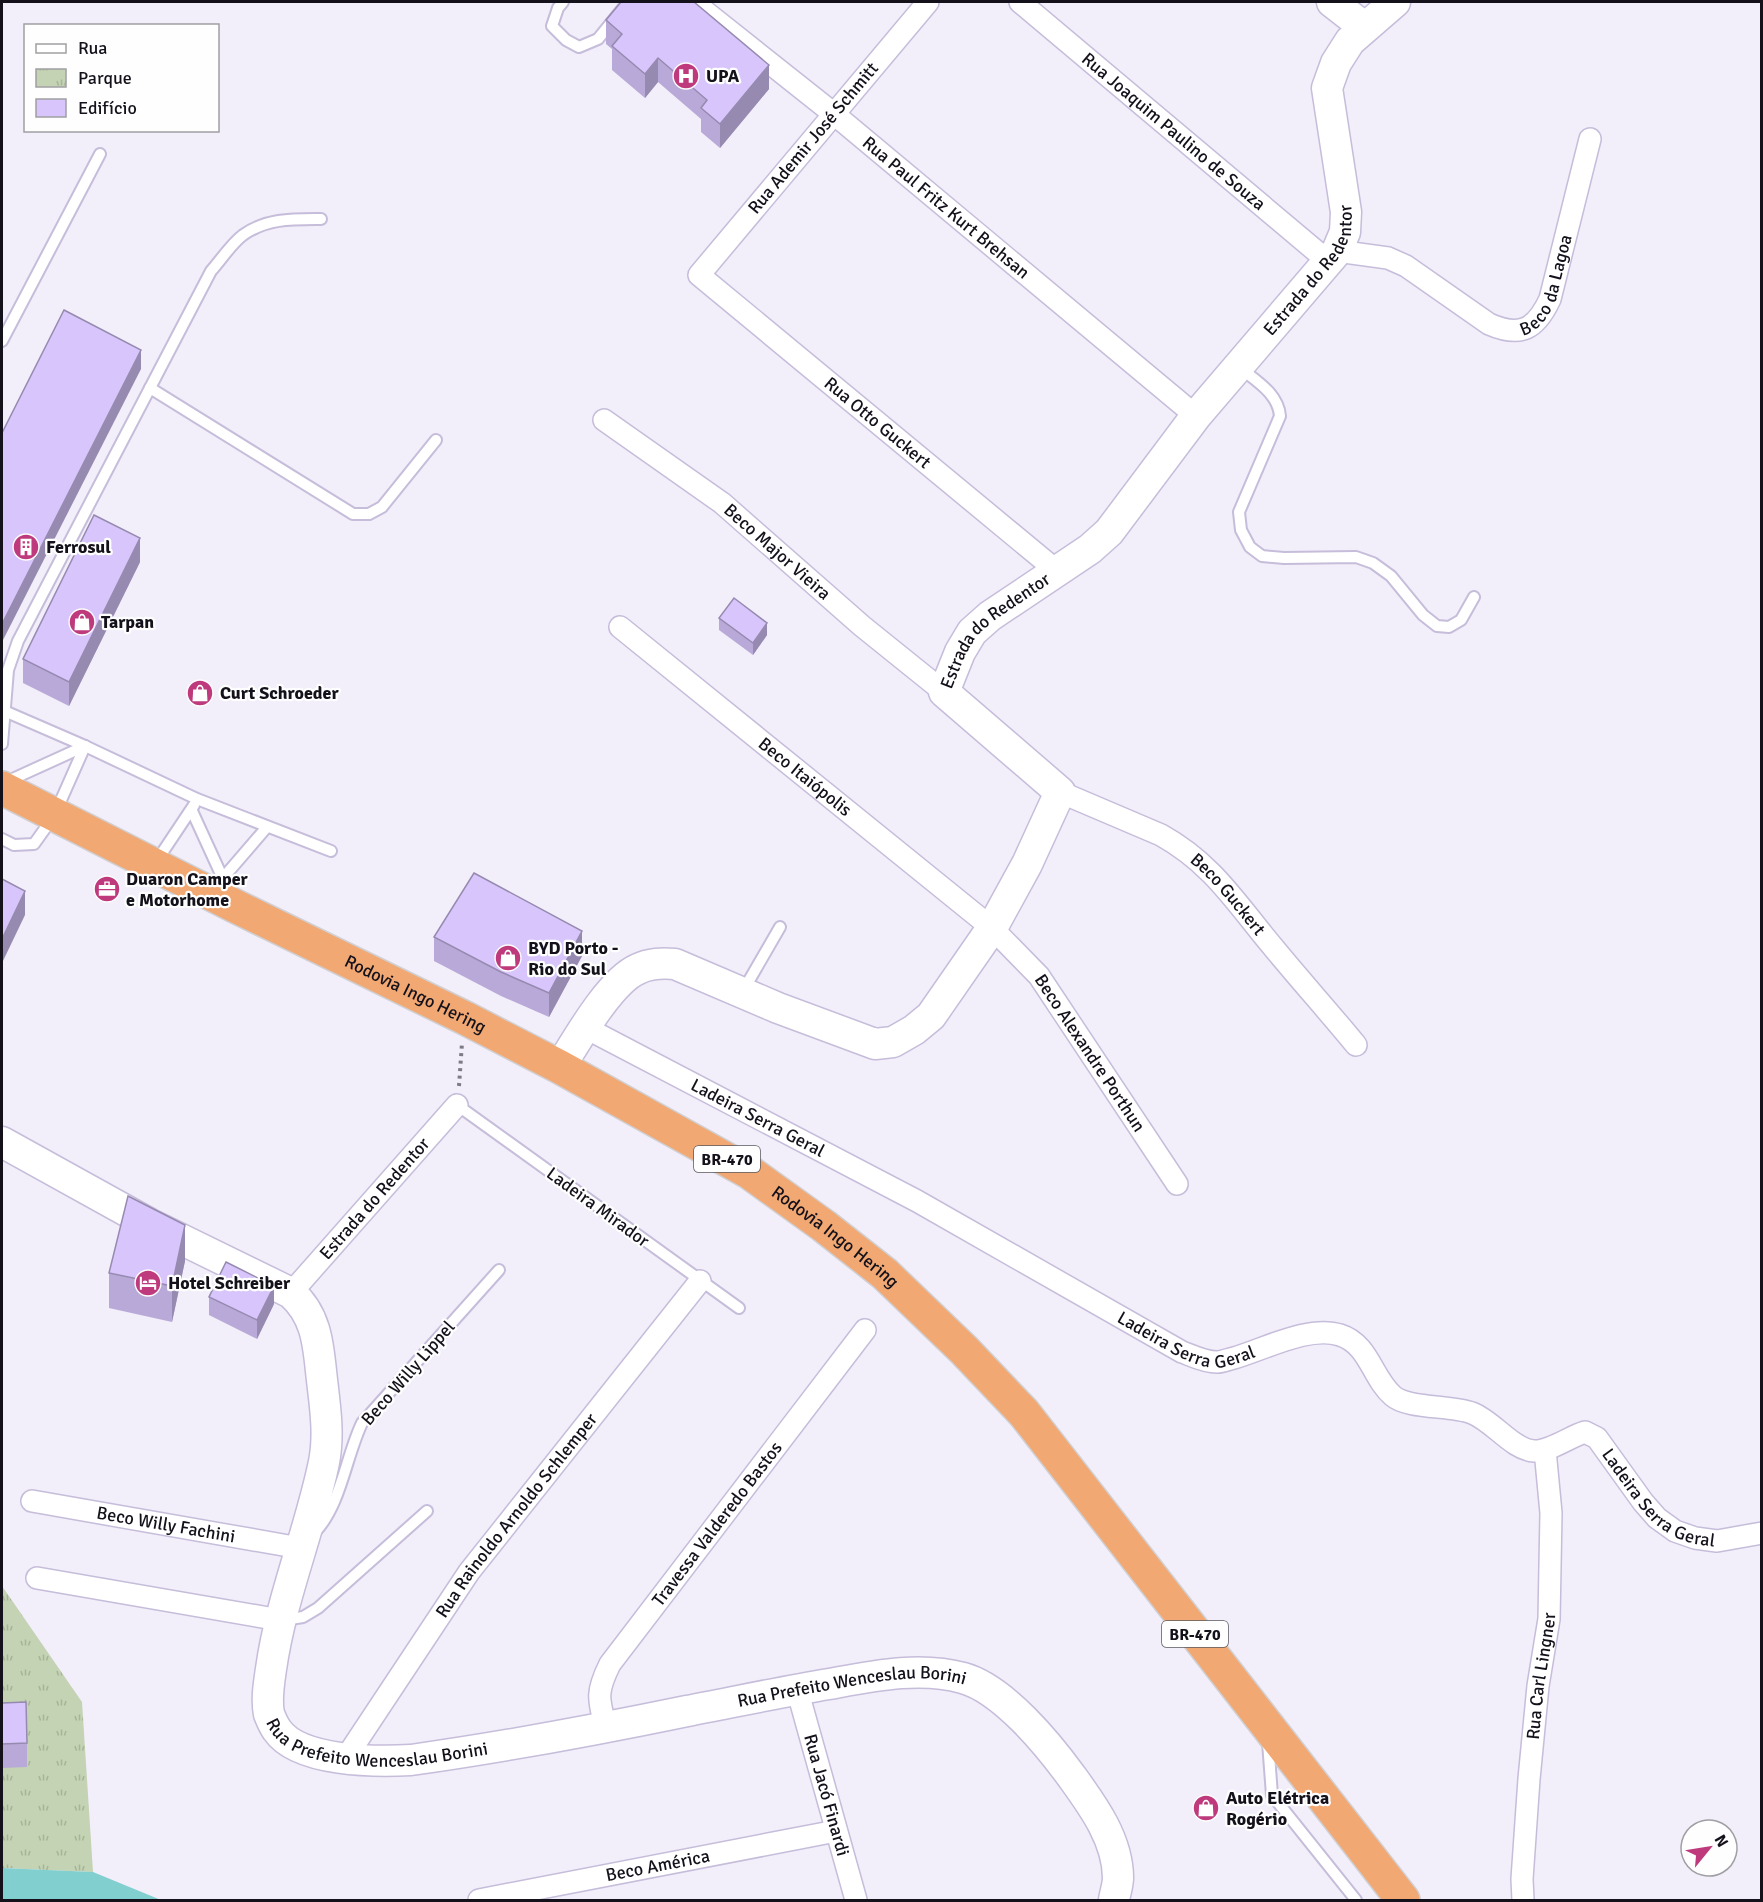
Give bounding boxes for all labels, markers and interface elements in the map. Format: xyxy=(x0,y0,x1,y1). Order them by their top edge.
legend xyxy=(24,24,219,132)
text: Rua xyxy=(78,37,107,59)
street label: Rua Joaquim Paulino de Souza xyxy=(1077,48,1270,215)
street label: Rua Ademir José Schmitt xyxy=(743,58,883,218)
hospital icon: UPA xyxy=(671,61,701,91)
place label: UPA xyxy=(706,65,740,87)
text: Parque xyxy=(78,67,132,89)
text: Edifício xyxy=(78,97,137,119)
street label: Rua Paul Fritz Kurt Brehsan xyxy=(858,131,1034,283)
street label: Estrada do Redentor xyxy=(1259,203,1357,340)
street label: Beco da Lagoa xyxy=(1516,232,1577,341)
street label: Rua Otto Guckert xyxy=(820,372,935,473)
street label: Beco Major Vieira xyxy=(719,499,835,605)
building icon: Ferrosul xyxy=(11,532,41,562)
place label: Ferrosul xyxy=(46,536,111,558)
street label: Estrada do Redentor xyxy=(935,568,1054,692)
shop icon: Tarpan xyxy=(67,607,97,637)
place label: Tarpan xyxy=(101,611,154,633)
shop icon: Curt Schroeder xyxy=(185,678,215,708)
place label: Curt Schroeder xyxy=(220,682,339,704)
street label: Beco Itaiópolis xyxy=(754,732,856,821)
street label: Beco Guckert xyxy=(1186,848,1270,940)
place label: Duaron Camper e Motorhome xyxy=(126,868,249,911)
office icon: Duaron Camper e Motorhome xyxy=(92,874,122,904)
place label: BYD Porto - Rio do Sul xyxy=(528,937,619,980)
shop icon: BYD Porto - Rio do Sul xyxy=(493,943,523,973)
street label: Rodovia Ingo Hering xyxy=(341,950,490,1038)
street label: Beco Alexandre Porthun xyxy=(1030,970,1150,1136)
street label: Ladeira Serra Geral xyxy=(687,1074,829,1162)
street label: Estrada do Redentor xyxy=(315,1133,434,1264)
road number: BR-470 xyxy=(694,1146,760,1172)
street label: Ladeira Mirador xyxy=(542,1162,654,1252)
street label: Rodovia Ingo Hering xyxy=(767,1181,904,1293)
hotel icon: Hotel Schreiber xyxy=(133,1268,163,1298)
place label: Hotel Schreiber xyxy=(168,1272,291,1294)
street label: Ladeira Serra Geral xyxy=(1114,1307,1258,1374)
street label: Beco Willy Lippel xyxy=(357,1316,459,1430)
street label: Rua Rainoldo Arnoldo Schlemper xyxy=(431,1408,602,1622)
street label: Travessa Valderedo Bastos xyxy=(647,1437,787,1610)
street label: Ladeira Serra Geral xyxy=(1597,1444,1716,1552)
street label: Beco Willy Fachini xyxy=(95,1502,237,1547)
street label: Rua Carl Lingner xyxy=(1522,1612,1560,1740)
road number: BR-470 xyxy=(1162,1621,1228,1647)
street label: Rua Prefeito Wenceslau Borini xyxy=(735,1661,969,1712)
street label: Rua Prefeito Wenceslau Borini xyxy=(261,1714,489,1772)
street label: Rua Jacó Finardi xyxy=(799,1731,854,1859)
place label: Auto Elétrica Rogério xyxy=(1226,1787,1329,1830)
shop icon: Auto Elétrica Rogério xyxy=(1191,1793,1221,1823)
north arrow xyxy=(1679,1818,1739,1878)
text: N xyxy=(1710,1831,1733,1851)
street label: Beco América xyxy=(604,1845,712,1886)

